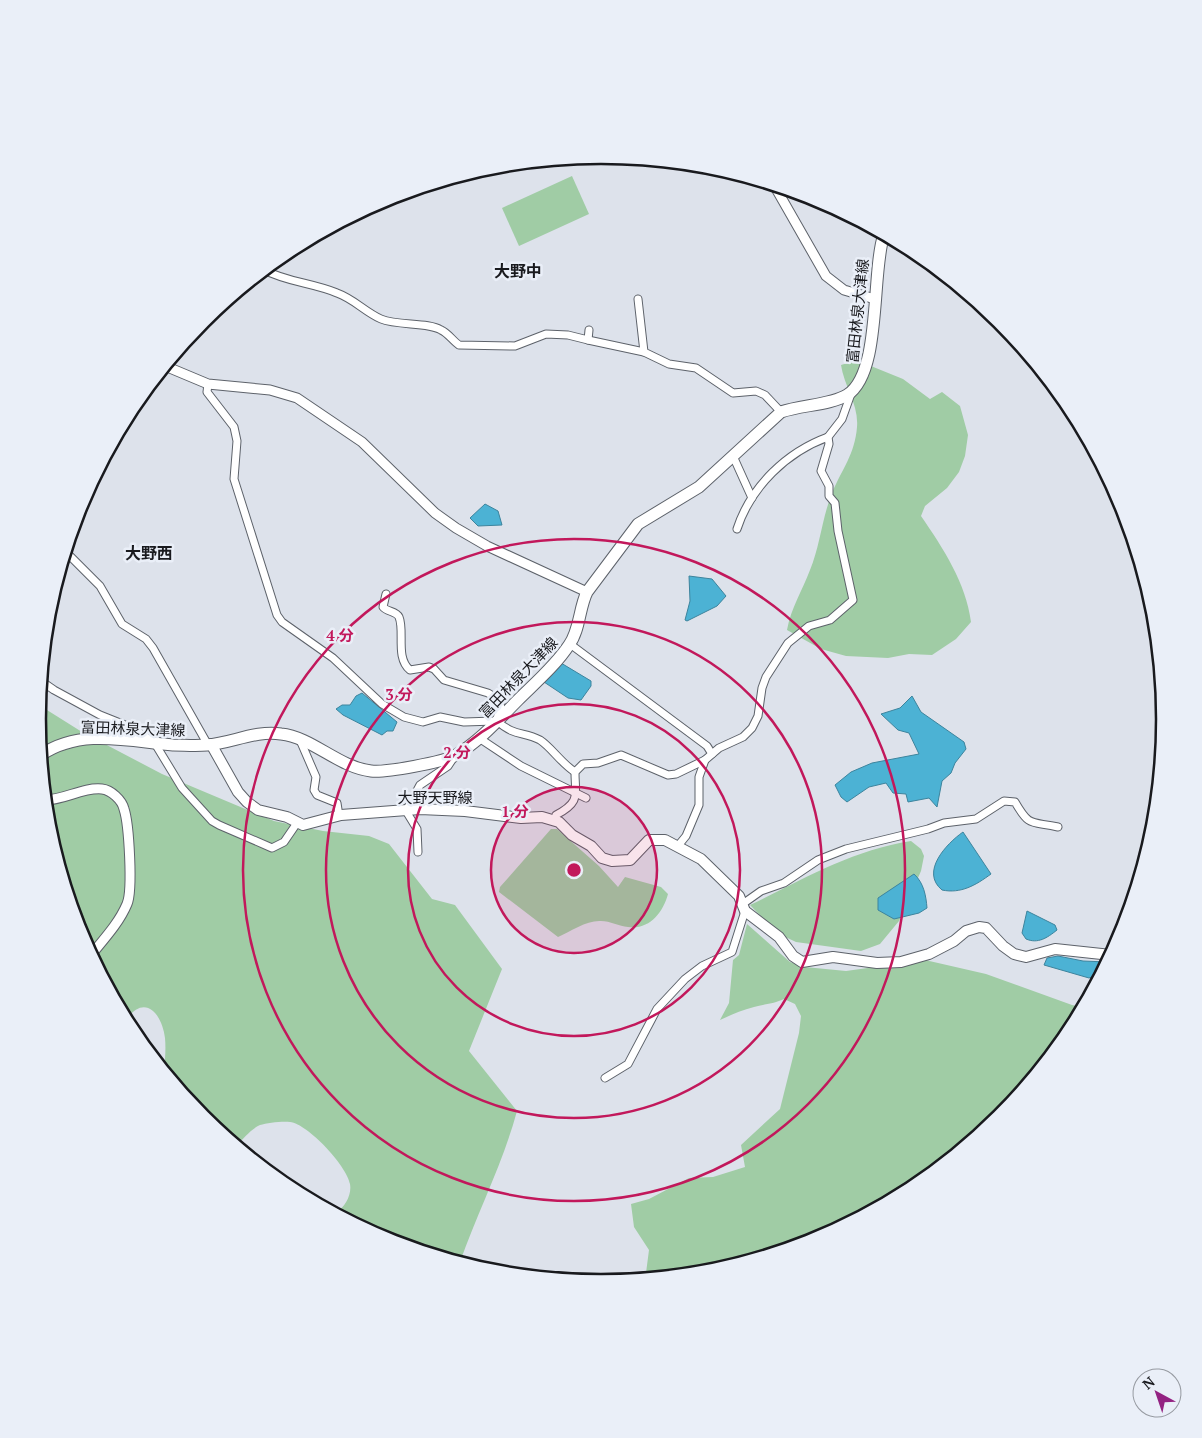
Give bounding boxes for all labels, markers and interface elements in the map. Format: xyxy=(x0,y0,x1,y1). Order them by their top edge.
street label: 富田林泉大津線 xyxy=(842,258,872,364)
district label: 大野中 xyxy=(494,260,542,282)
district label: 大野西 xyxy=(125,542,173,564)
text: 4 分 xyxy=(326,625,354,645)
street label: 富田林泉大津線 xyxy=(474,632,562,722)
text: 3 分 xyxy=(385,684,413,704)
street label: 富田林泉大津線 xyxy=(80,716,186,740)
text: 2 分 xyxy=(443,742,471,762)
street label: 大野天野線 xyxy=(397,787,473,807)
text: 1 分 xyxy=(501,801,529,821)
centre of rings xyxy=(565,861,583,879)
north arrow xyxy=(1132,1368,1182,1418)
text: N xyxy=(1138,1372,1159,1393)

